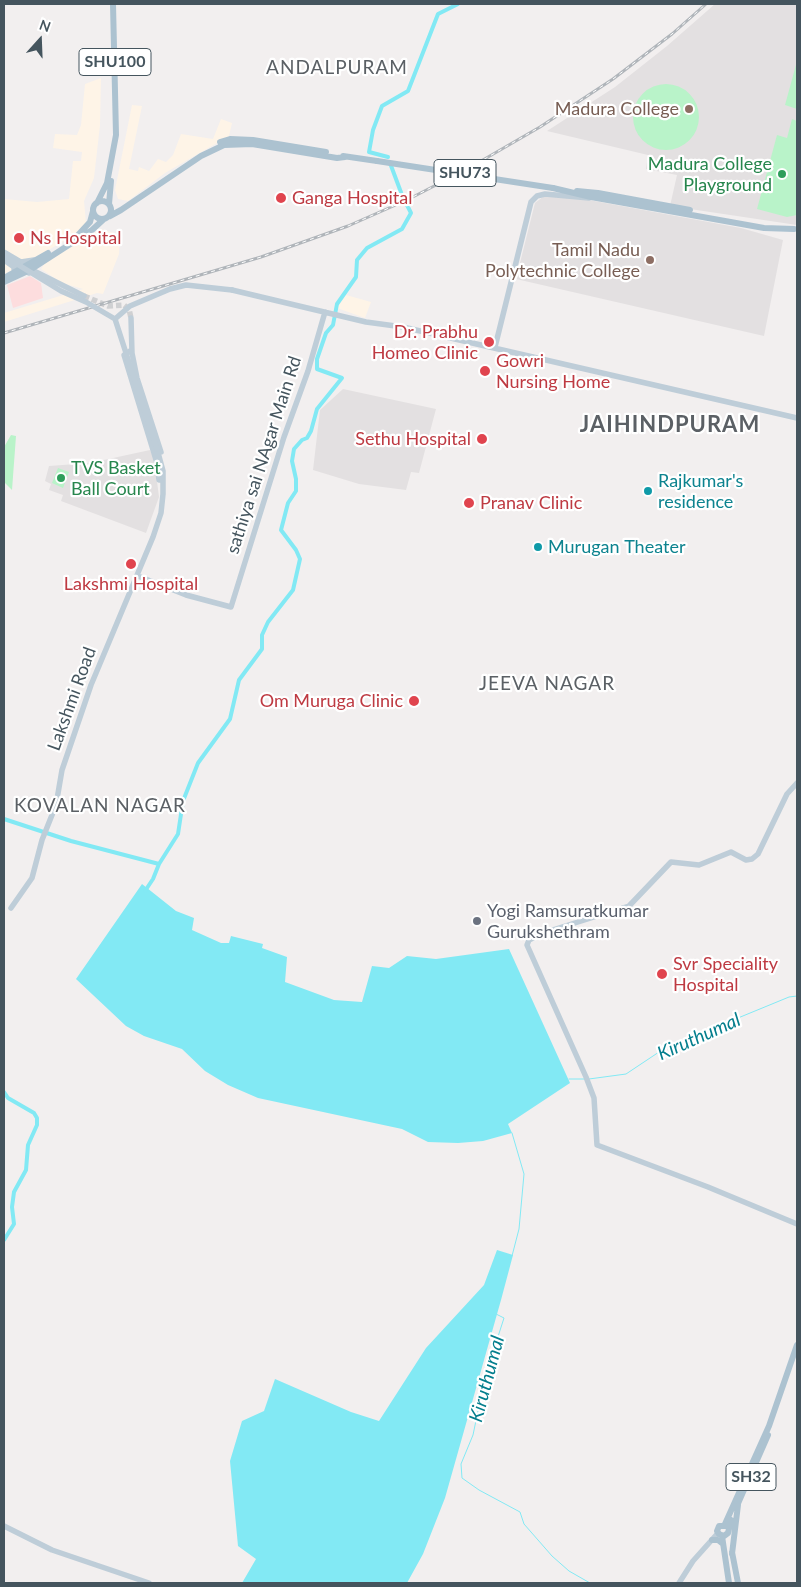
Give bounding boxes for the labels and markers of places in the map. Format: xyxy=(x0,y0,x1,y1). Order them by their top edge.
place label: Madura College xyxy=(555,98,679,120)
marker: Madura College xyxy=(683,103,695,115)
place label: Madura College Playground xyxy=(648,153,772,195)
marker: Madura College Playground xyxy=(776,168,788,180)
place label: Ganga Hospital xyxy=(292,187,413,209)
marker: Ganga Hospital xyxy=(274,191,288,205)
place label: Ns Hospital xyxy=(30,227,121,249)
marker: Ns Hospital xyxy=(12,231,26,245)
place label: Tamil Nadu Polytechnic College xyxy=(485,239,640,282)
marker: Tamil Nadu Polytechnic College xyxy=(644,254,656,266)
place label: Dr. Prabhu Homeo Clinic xyxy=(372,321,478,364)
marker: Dr. Prabhu Homeo Clinic xyxy=(482,335,496,349)
place label: Gowri Nursing Home xyxy=(496,350,610,392)
marker: Gowri Nursing Home xyxy=(478,364,492,378)
place label: Sethu Hospital xyxy=(355,428,471,450)
marker: Sethu Hospital xyxy=(475,432,489,446)
place label: TVS Basket Ball Court xyxy=(71,457,161,499)
place label: Rajkumar's residence xyxy=(658,470,743,512)
marker: TVS Basket Ball Court xyxy=(55,472,67,484)
marker: Rajkumar's residence xyxy=(642,485,654,497)
place label: Pranav Clinic xyxy=(480,492,582,514)
marker: Pranav Clinic xyxy=(462,496,476,510)
place label: Murugan Theater xyxy=(548,536,685,558)
marker: Murugan Theater xyxy=(532,541,544,553)
marker: Lakshmi Hospital xyxy=(124,557,138,571)
place label: Lakshmi Hospital xyxy=(64,573,198,595)
place label: Om Muruga Clinic xyxy=(260,690,403,712)
marker: Om Muruga Clinic xyxy=(407,694,421,708)
place label: Yogi Ramsuratkumar Gurukshethram xyxy=(487,900,649,942)
marker: Yogi Ramsuratkumar Gurukshethram xyxy=(471,915,483,927)
place label: Svr Speciality Hospital xyxy=(673,953,778,996)
marker: Svr Speciality Hospital xyxy=(655,967,669,981)

